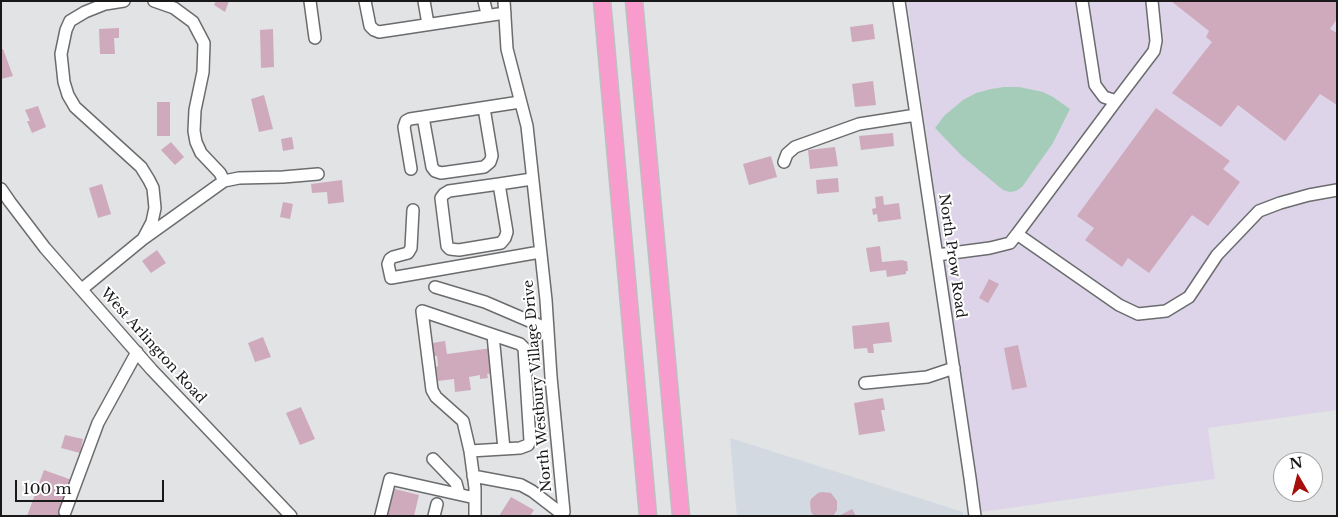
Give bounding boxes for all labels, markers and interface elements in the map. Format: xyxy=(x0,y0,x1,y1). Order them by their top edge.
street label: North Prow Road xyxy=(935,193,969,319)
street label: North Westbury Village Drive xyxy=(520,279,556,493)
street label: West Arlington Road xyxy=(97,285,209,407)
north arrow xyxy=(1273,452,1323,502)
text: N xyxy=(1288,453,1304,473)
scale bar xyxy=(18,470,166,502)
text: 100 m xyxy=(23,479,72,498)

